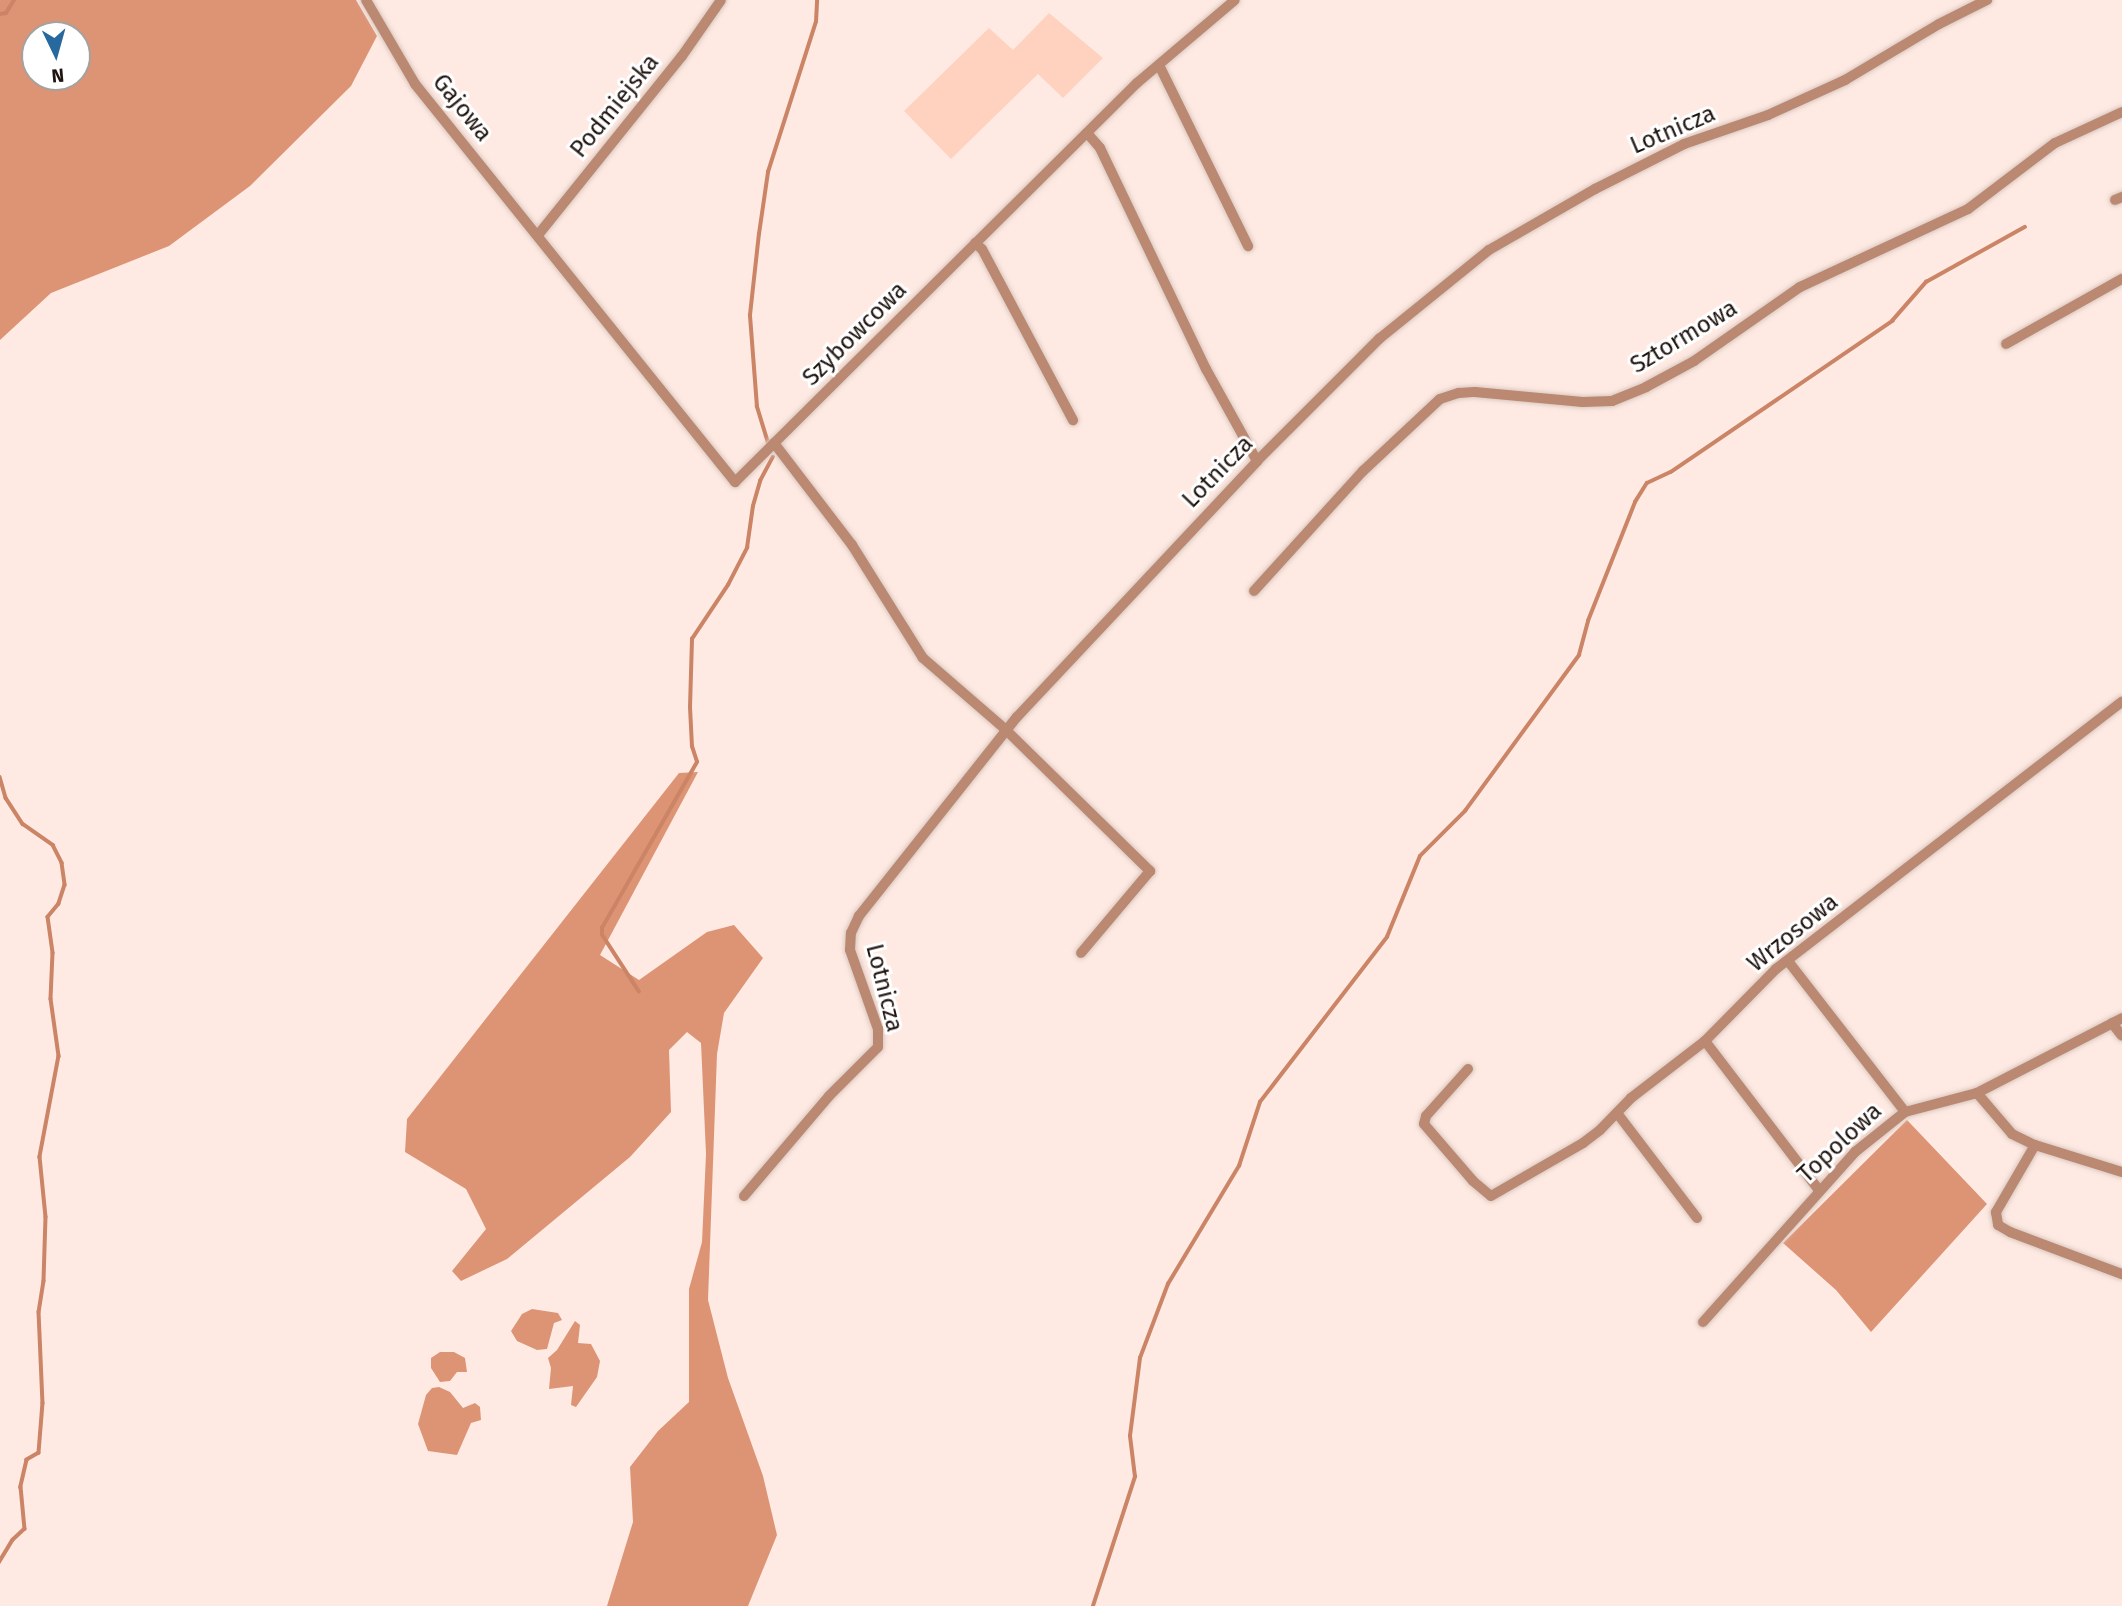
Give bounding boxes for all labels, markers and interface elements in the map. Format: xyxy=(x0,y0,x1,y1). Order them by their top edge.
north arrow xyxy=(21,21,91,91)
street label: Podmiejska xyxy=(565,48,665,164)
text: N xyxy=(50,63,65,87)
street label: Gajowa xyxy=(426,68,498,148)
street label: Lotnicza xyxy=(1626,99,1720,161)
street label: Szybowcowa xyxy=(797,276,913,392)
street label: Sztormowa xyxy=(1625,294,1743,380)
street label: Lotnicza xyxy=(1177,430,1259,514)
street label: Wrzosowa xyxy=(1742,888,1844,978)
street label: Lotnicza xyxy=(859,941,909,1035)
street label: Topolowa xyxy=(1792,1097,1888,1189)

